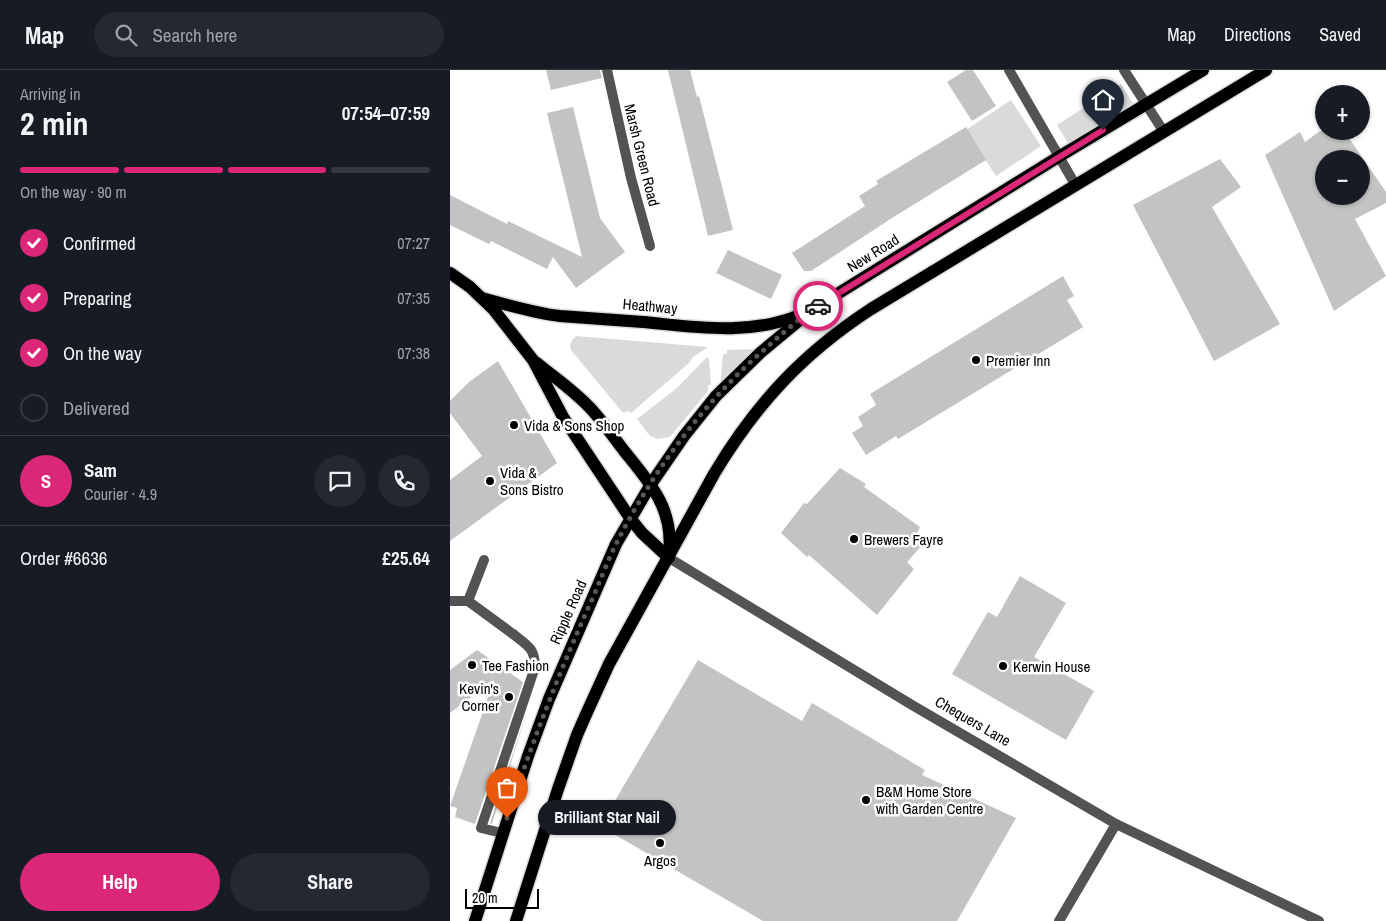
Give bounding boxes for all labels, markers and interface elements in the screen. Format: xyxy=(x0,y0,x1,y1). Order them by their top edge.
search box xyxy=(94,12,444,57)
text: Map xyxy=(25,19,64,51)
icon: search xyxy=(112,21,140,49)
text: Search here xyxy=(152,22,237,48)
text: Map xyxy=(1167,22,1196,47)
text: Directions xyxy=(1224,22,1291,47)
text: Saved xyxy=(1319,22,1361,47)
pin xyxy=(1082,79,1124,130)
text: Arriving in xyxy=(20,83,81,105)
map controls xyxy=(1315,85,1370,205)
button: + xyxy=(1315,85,1370,140)
icon: home xyxy=(1089,86,1117,114)
text: 07:54–07:59 xyxy=(342,100,430,126)
text: 2 min xyxy=(20,102,89,145)
street label: Marsh Green Road xyxy=(619,102,665,208)
button: − xyxy=(1315,150,1370,205)
text: On the way · 90 m xyxy=(20,181,126,203)
icon: check xyxy=(20,229,48,257)
street label: New Road xyxy=(843,229,903,277)
text: Confirmed xyxy=(63,230,136,256)
text: 07:27 xyxy=(397,232,430,254)
courier xyxy=(793,281,843,331)
icon: check xyxy=(20,284,48,312)
text: Preparing xyxy=(63,285,131,311)
text: 07:35 xyxy=(397,287,430,309)
icon: car xyxy=(804,292,832,320)
street label: Heathway xyxy=(622,293,679,319)
icon: check xyxy=(20,339,48,367)
text: On the way xyxy=(63,340,142,366)
text: 07:38 xyxy=(397,342,430,364)
place label: Premier Inn xyxy=(986,350,1050,371)
marker: Premier Inn xyxy=(970,354,982,366)
text: Delivered xyxy=(63,395,130,421)
place label: Vida & Sons Shop xyxy=(524,415,624,436)
marker: Vida & Sons Shop xyxy=(508,419,520,431)
button: chat xyxy=(314,455,366,507)
button: phone xyxy=(378,455,430,507)
text: Sam xyxy=(84,457,117,483)
place label: Vida & Sons Bistro xyxy=(500,462,564,500)
text: S xyxy=(41,468,51,494)
marker: Vida & Sons Bistro xyxy=(484,475,496,487)
text: Courier · 4.9 xyxy=(84,483,157,505)
place label: Brewers Fayre xyxy=(864,529,944,550)
marker: Brewers Fayre xyxy=(848,533,860,545)
text: Order #6636 xyxy=(20,545,107,571)
text: £25.64 xyxy=(382,545,430,571)
street label: Ripple Road xyxy=(545,576,591,648)
place label: Tee Fashion xyxy=(482,655,549,676)
place label: Kerwin House xyxy=(1013,656,1090,677)
marker: Tee Fashion xyxy=(466,659,478,671)
marker: Kerwin House xyxy=(997,660,1009,672)
place label: Kevin's Corner xyxy=(459,678,499,716)
marker: Kevin's Corner xyxy=(503,691,515,703)
street label: Chequers Lane xyxy=(931,691,1015,751)
pin xyxy=(486,767,528,818)
icon: bag xyxy=(493,774,521,802)
place label: B&M Home Store with Garden Centre xyxy=(876,781,984,819)
marker: B&M Home Store with Garden Centre xyxy=(860,794,872,806)
callout: Brilliant Star Nail xyxy=(537,800,674,836)
text: Brilliant Star Nail xyxy=(554,806,660,828)
marker: Argos xyxy=(654,837,666,849)
place label: Argos xyxy=(643,850,676,871)
button: Help xyxy=(20,853,220,911)
button: Share xyxy=(230,853,430,911)
scale bar xyxy=(465,886,539,909)
text: 20 m xyxy=(472,889,498,907)

